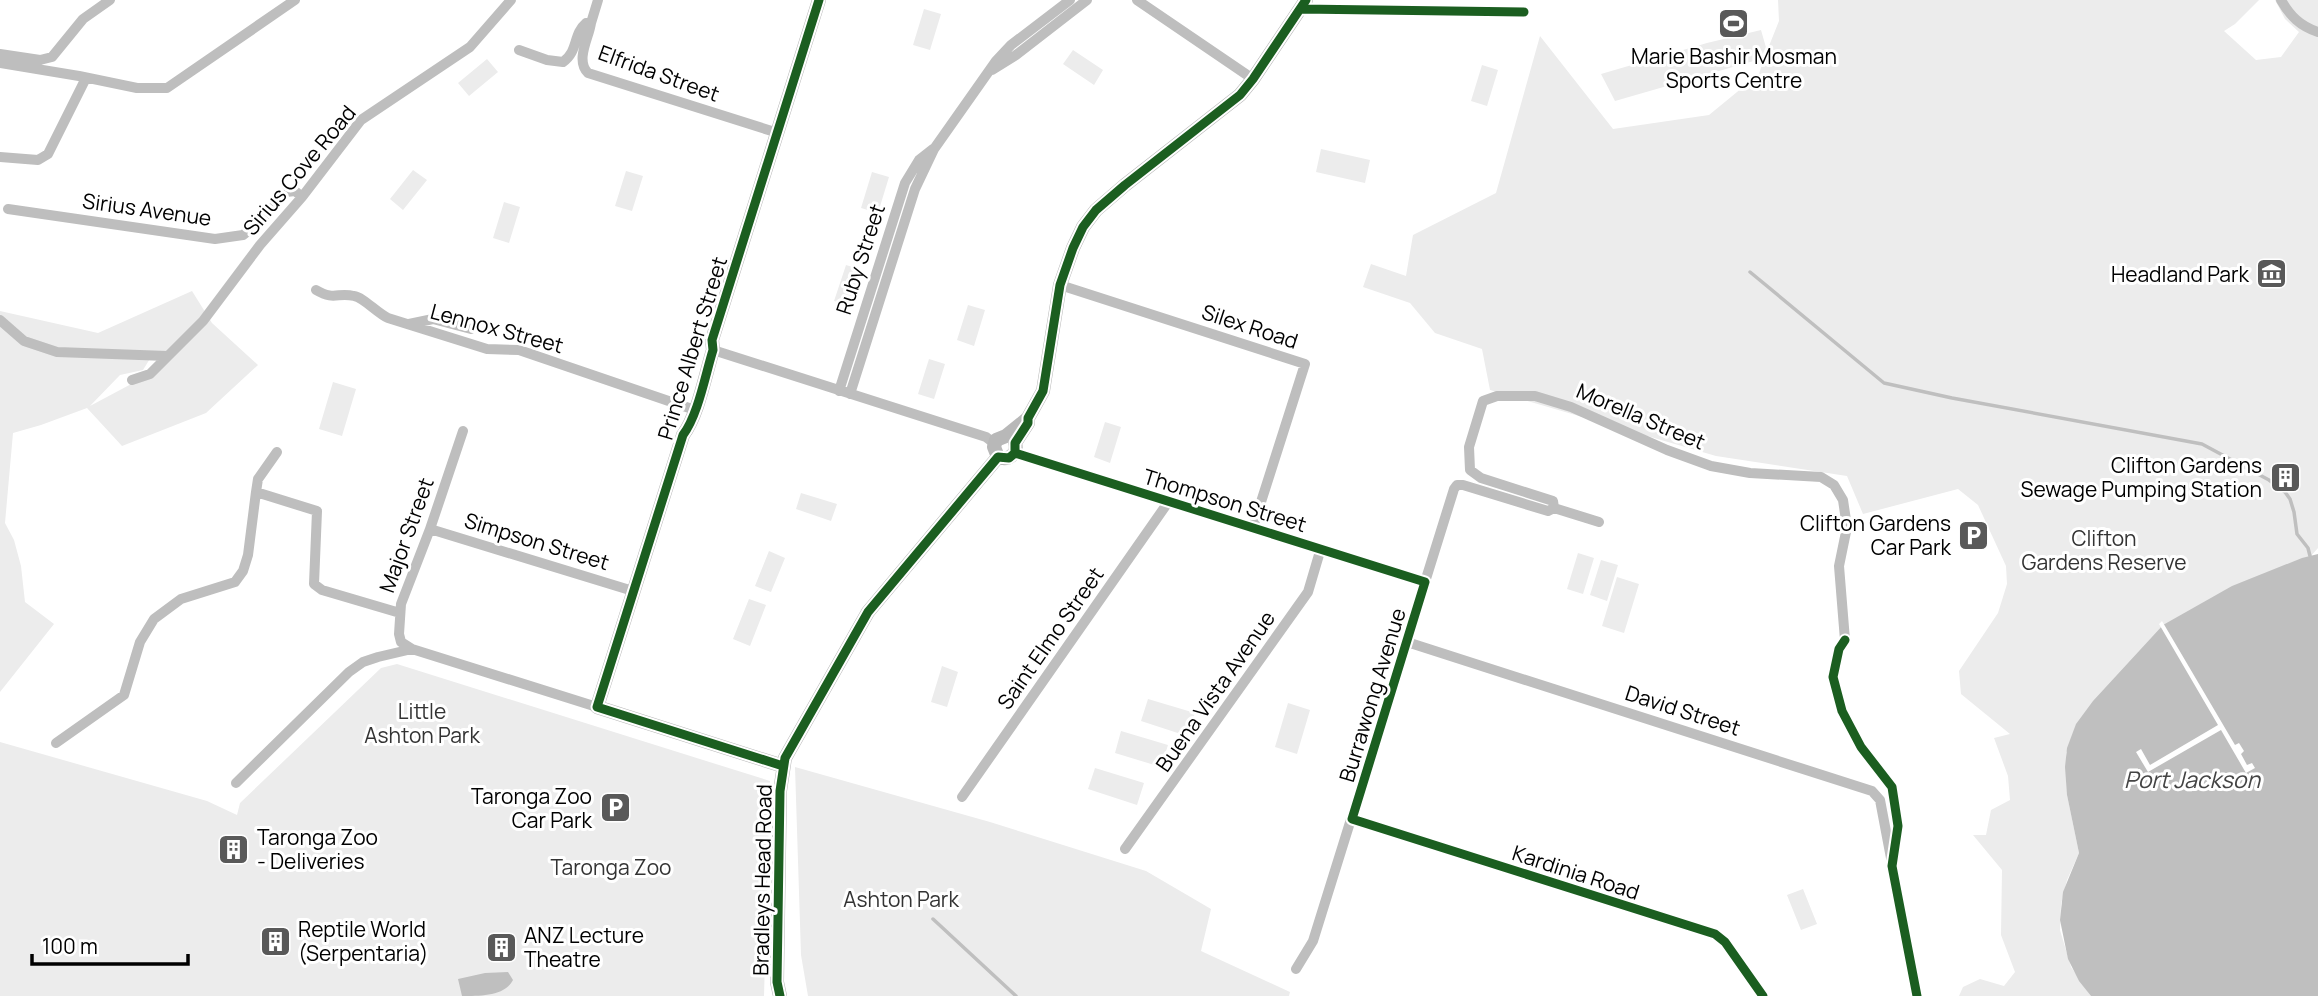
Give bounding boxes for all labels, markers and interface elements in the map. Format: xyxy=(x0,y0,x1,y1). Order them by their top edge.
sports icon: Marie Bashir Mosman Sports Centre xyxy=(1717,7,1751,41)
street label: Elfrida Street xyxy=(595,38,723,108)
place label: Marie Bashir Mosman Sports Centre xyxy=(1631,42,1837,94)
street label: Sirius Cove Road xyxy=(236,99,362,241)
street label: Sirius Avenue xyxy=(81,186,213,232)
street label: Ruby Street xyxy=(829,200,891,318)
street label: Prince Albert Street xyxy=(651,253,733,443)
museum icon: Headland Park xyxy=(2255,257,2289,291)
place label: Headland Park xyxy=(2111,260,2250,288)
street label: Lennox Street xyxy=(427,297,567,359)
street label: Silex Road xyxy=(1198,297,1302,355)
street label: Morella Street xyxy=(1572,376,1710,456)
place label: Clifton Gardens Sewage Pumping Station xyxy=(2021,451,2262,503)
building icon: Clifton Gardens Sewage Pumping Station xyxy=(2268,460,2302,494)
street label: Thompson Street xyxy=(1140,462,1310,538)
street label: Major Street xyxy=(372,474,440,596)
street label: Simpson Street xyxy=(461,506,613,576)
place label: Clifton Gardens Car Park xyxy=(1800,509,1952,561)
parking icon: Clifton Gardens Car Park xyxy=(1957,518,1991,552)
park label: Clifton Gardens Reserve xyxy=(2022,524,2186,576)
street label: Saint Elmo Street xyxy=(990,561,1110,715)
street label: Buena Vista Avenue xyxy=(1149,605,1281,777)
street label: Burrawong Avenue xyxy=(1332,605,1412,785)
street label: David Street xyxy=(1622,678,1744,742)
park label: Little Ashton Park xyxy=(364,697,480,749)
water label: Port Jackson xyxy=(2124,763,2261,795)
place label: Taronga Zoo Car Park xyxy=(471,782,593,834)
street label: Bradleys Head Road xyxy=(746,784,778,976)
parking icon: Taronga Zoo Car Park xyxy=(598,791,632,825)
place label: Taronga Zoo - Deliveries xyxy=(257,823,378,875)
building icon: Taronga Zoo - Deliveries xyxy=(217,832,251,866)
street label: Kardinia Road xyxy=(1509,838,1643,906)
park label: Taronga Zoo xyxy=(550,853,672,881)
park label: Ashton Park xyxy=(843,885,959,913)
place label: Reptile World (Serpentaria) xyxy=(298,915,429,967)
place label: ANZ Lecture Theatre xyxy=(524,921,644,973)
scale bar xyxy=(32,922,187,966)
building icon: Reptile World (Serpentaria) xyxy=(258,924,292,958)
building icon: ANZ Lecture Theatre xyxy=(484,930,518,964)
text: 100 m xyxy=(42,932,98,960)

